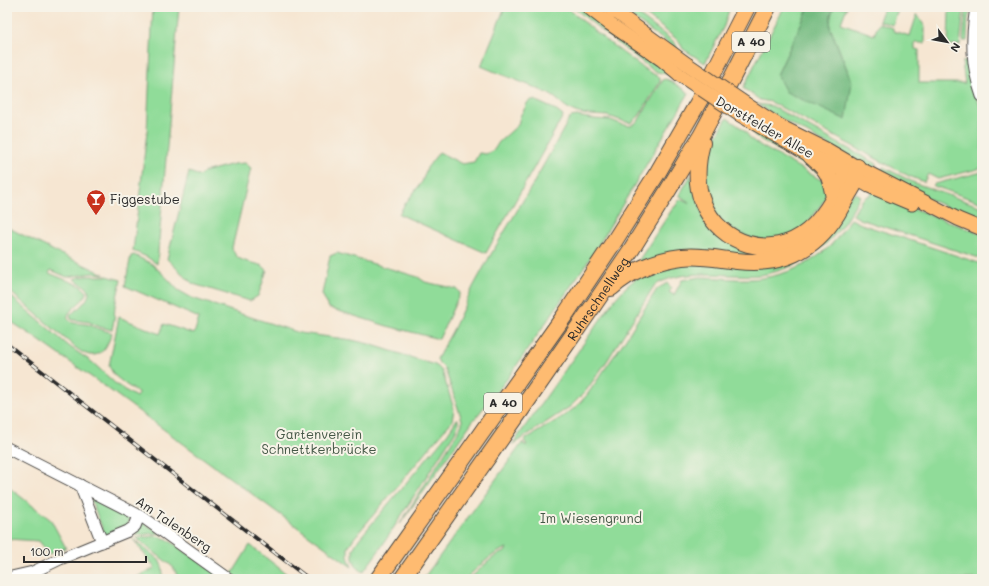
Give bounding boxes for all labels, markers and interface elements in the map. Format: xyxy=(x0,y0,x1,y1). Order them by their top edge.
north arrow xyxy=(927,22,967,62)
road number: A 40 xyxy=(732,32,770,52)
text: N xyxy=(947,40,964,55)
street label: Dorstfelder Allee xyxy=(713,92,817,161)
bar icon: Figgestube xyxy=(85,188,107,216)
place label: Figgestube xyxy=(110,190,180,207)
street label: Ruhrschnellweg xyxy=(563,253,632,344)
road number: A 40 xyxy=(484,393,522,413)
park label: Gartenverein Schnettkerbrücke xyxy=(262,425,376,457)
street label: Am Talenberg xyxy=(133,492,215,555)
park label: Im Wiesengrund xyxy=(540,509,642,526)
scale bar xyxy=(24,538,146,564)
text: 100 m xyxy=(30,543,64,559)

